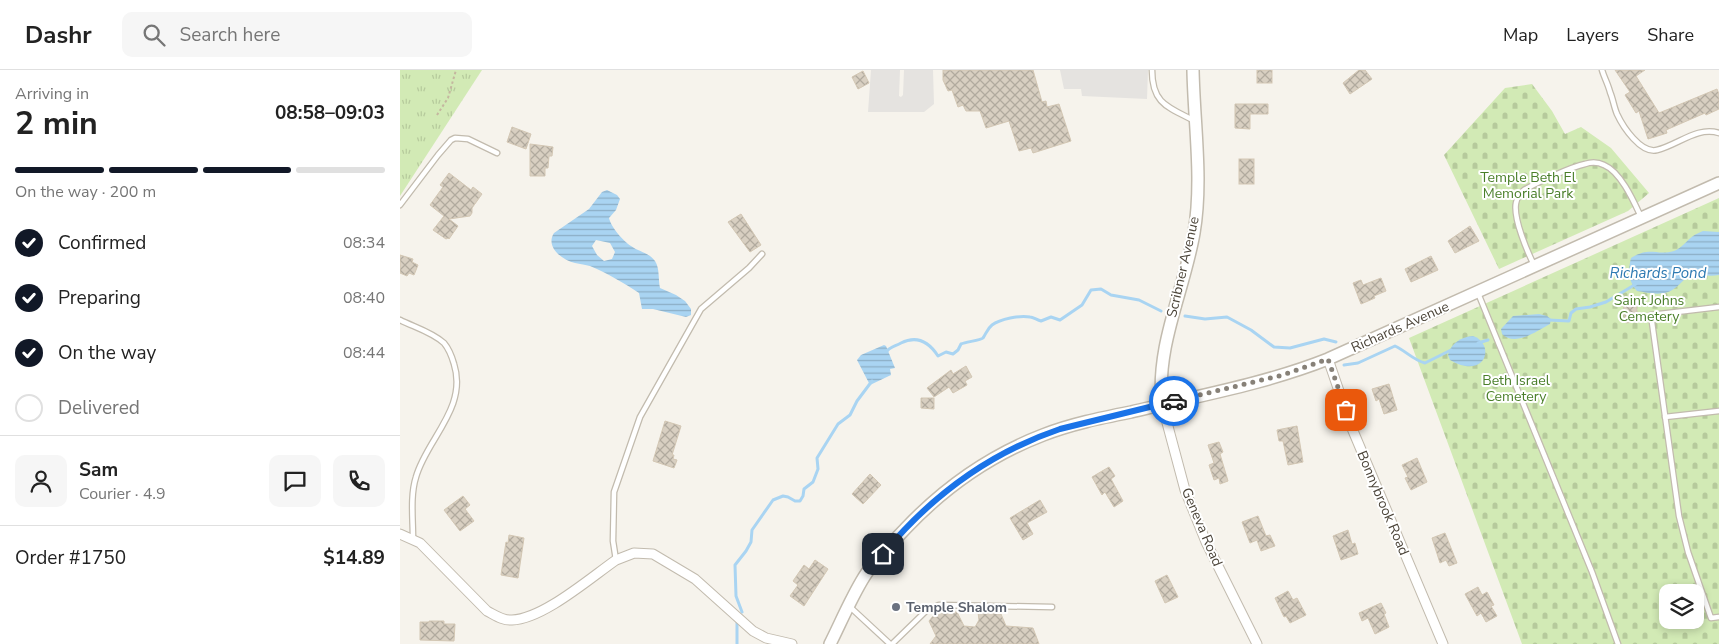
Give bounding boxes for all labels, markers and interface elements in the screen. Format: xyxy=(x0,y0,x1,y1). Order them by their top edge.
search box xyxy=(122,12,472,57)
text: Dashr xyxy=(25,19,92,51)
icon: search xyxy=(140,21,168,49)
text: Search here xyxy=(180,22,280,48)
text: Map xyxy=(1503,23,1538,47)
text: Layers xyxy=(1566,23,1619,47)
text: Share xyxy=(1647,23,1694,47)
text: Arriving in xyxy=(15,83,89,105)
text: 08:58–09:03 xyxy=(275,100,385,126)
text: 2 min xyxy=(15,102,98,145)
park label: Temple Beth El Memorial Park xyxy=(1480,168,1577,203)
text: On the way · 200 m xyxy=(15,181,156,203)
street label: Scribner Avenue xyxy=(1162,215,1204,319)
icon: check xyxy=(15,229,43,257)
text: Confirmed xyxy=(58,230,146,256)
text: 08:34 xyxy=(343,232,385,254)
water label: Richards Pond xyxy=(1610,263,1707,283)
icon: check xyxy=(15,284,43,312)
text: Preparing xyxy=(58,285,141,311)
text: 08:40 xyxy=(343,287,385,309)
park label: Saint Johns Cemetery xyxy=(1614,291,1685,326)
street label: Richards Avenue xyxy=(1348,297,1452,357)
icon: check xyxy=(15,339,43,367)
text: On the way xyxy=(58,340,156,366)
text: 08:44 xyxy=(343,342,385,364)
park label: Beth Israel Cemetery xyxy=(1482,371,1551,406)
courier xyxy=(1149,376,1199,426)
icon: car xyxy=(1160,387,1188,415)
pin xyxy=(1325,389,1367,431)
text: Delivered xyxy=(58,395,140,421)
icon: bag xyxy=(1332,396,1360,424)
street label: Bonnybrook Road xyxy=(1352,448,1414,558)
button: person xyxy=(15,455,67,507)
button: chat xyxy=(269,455,321,507)
button: phone xyxy=(333,455,385,507)
text: Sam xyxy=(79,457,118,483)
text: Courier · 4.9 xyxy=(79,483,165,505)
street label: Geneva Road xyxy=(1177,485,1227,569)
pin xyxy=(862,533,904,575)
icon: home xyxy=(869,540,897,568)
text: Order #1750 xyxy=(15,545,126,571)
text: $14.89 xyxy=(323,545,385,571)
map controls xyxy=(1659,584,1704,629)
button: layers xyxy=(1659,584,1704,629)
place label: Temple Shalom xyxy=(906,598,1007,617)
marker: Temple Shalom xyxy=(890,601,902,613)

